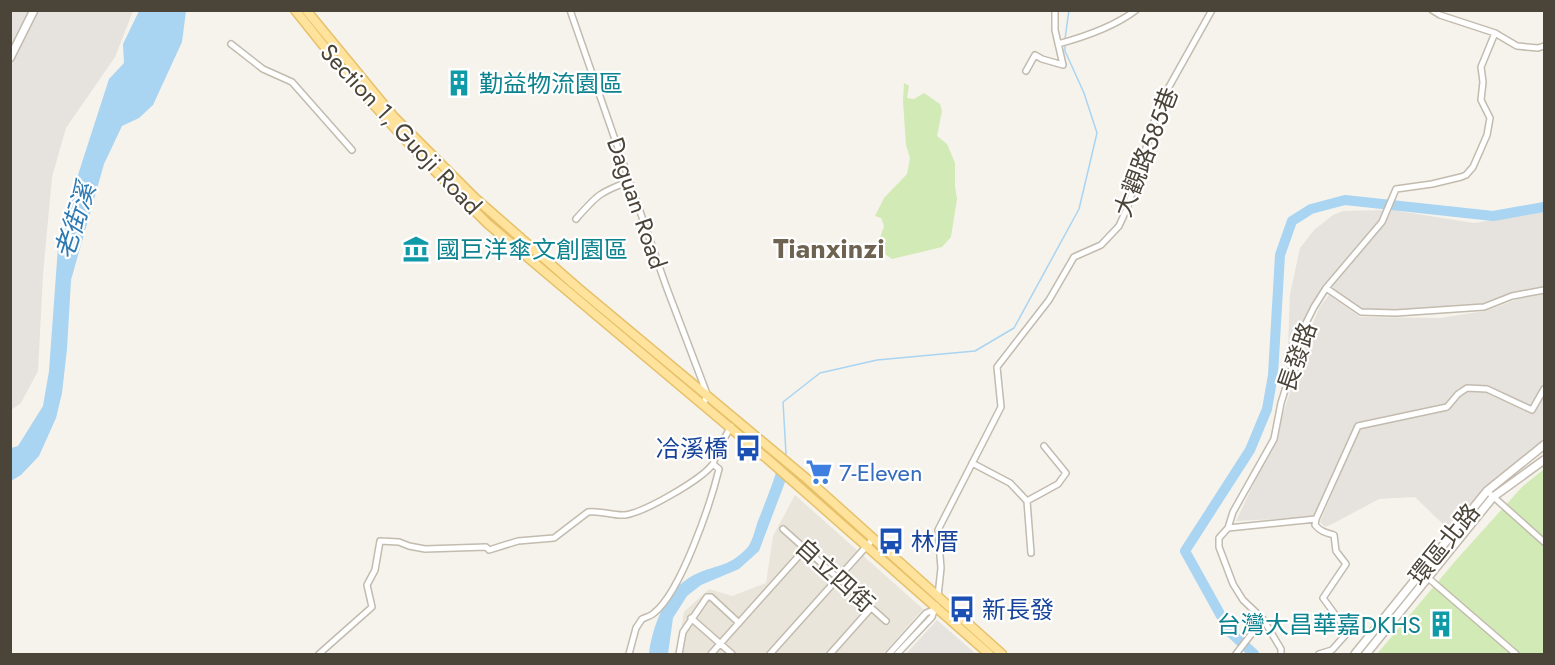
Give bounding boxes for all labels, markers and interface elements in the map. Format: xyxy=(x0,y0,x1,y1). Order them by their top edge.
street label: Section 1, Guoji Road xyxy=(312,36,490,222)
place label: 勤益物流園區 xyxy=(479,66,623,101)
building icon: 勤益物流園區 xyxy=(444,68,474,98)
street label: 大觀路585巷 xyxy=(1105,82,1187,222)
street label: Daguan Road xyxy=(598,132,676,274)
water label: 老街溪 xyxy=(45,174,106,264)
district label: Tianxinzi xyxy=(773,229,885,268)
place label: 國巨洋傘文創園區 xyxy=(436,232,628,267)
museum icon: 國巨洋傘文創園區 xyxy=(401,234,431,264)
street label: 長發路 xyxy=(1269,317,1325,397)
place label: 冾溪橋 xyxy=(656,431,728,466)
bus stop icon: 冾溪橋 xyxy=(733,433,763,463)
place label: 7-Eleven xyxy=(839,455,923,490)
supermarket icon: 7-Eleven xyxy=(804,457,834,487)
street label: 環區北路 xyxy=(1400,496,1488,592)
place label: 林厝 xyxy=(911,524,959,559)
bus stop icon: 林厝 xyxy=(876,526,906,556)
street label: 自立四街 xyxy=(788,530,882,620)
place label: 新長發 xyxy=(982,592,1054,627)
bus stop icon: 新長發 xyxy=(947,594,977,624)
place label: 台灣大昌華嘉DKHS xyxy=(1217,607,1421,642)
building icon: 台灣大昌華嘉DKHS xyxy=(1426,609,1456,639)

